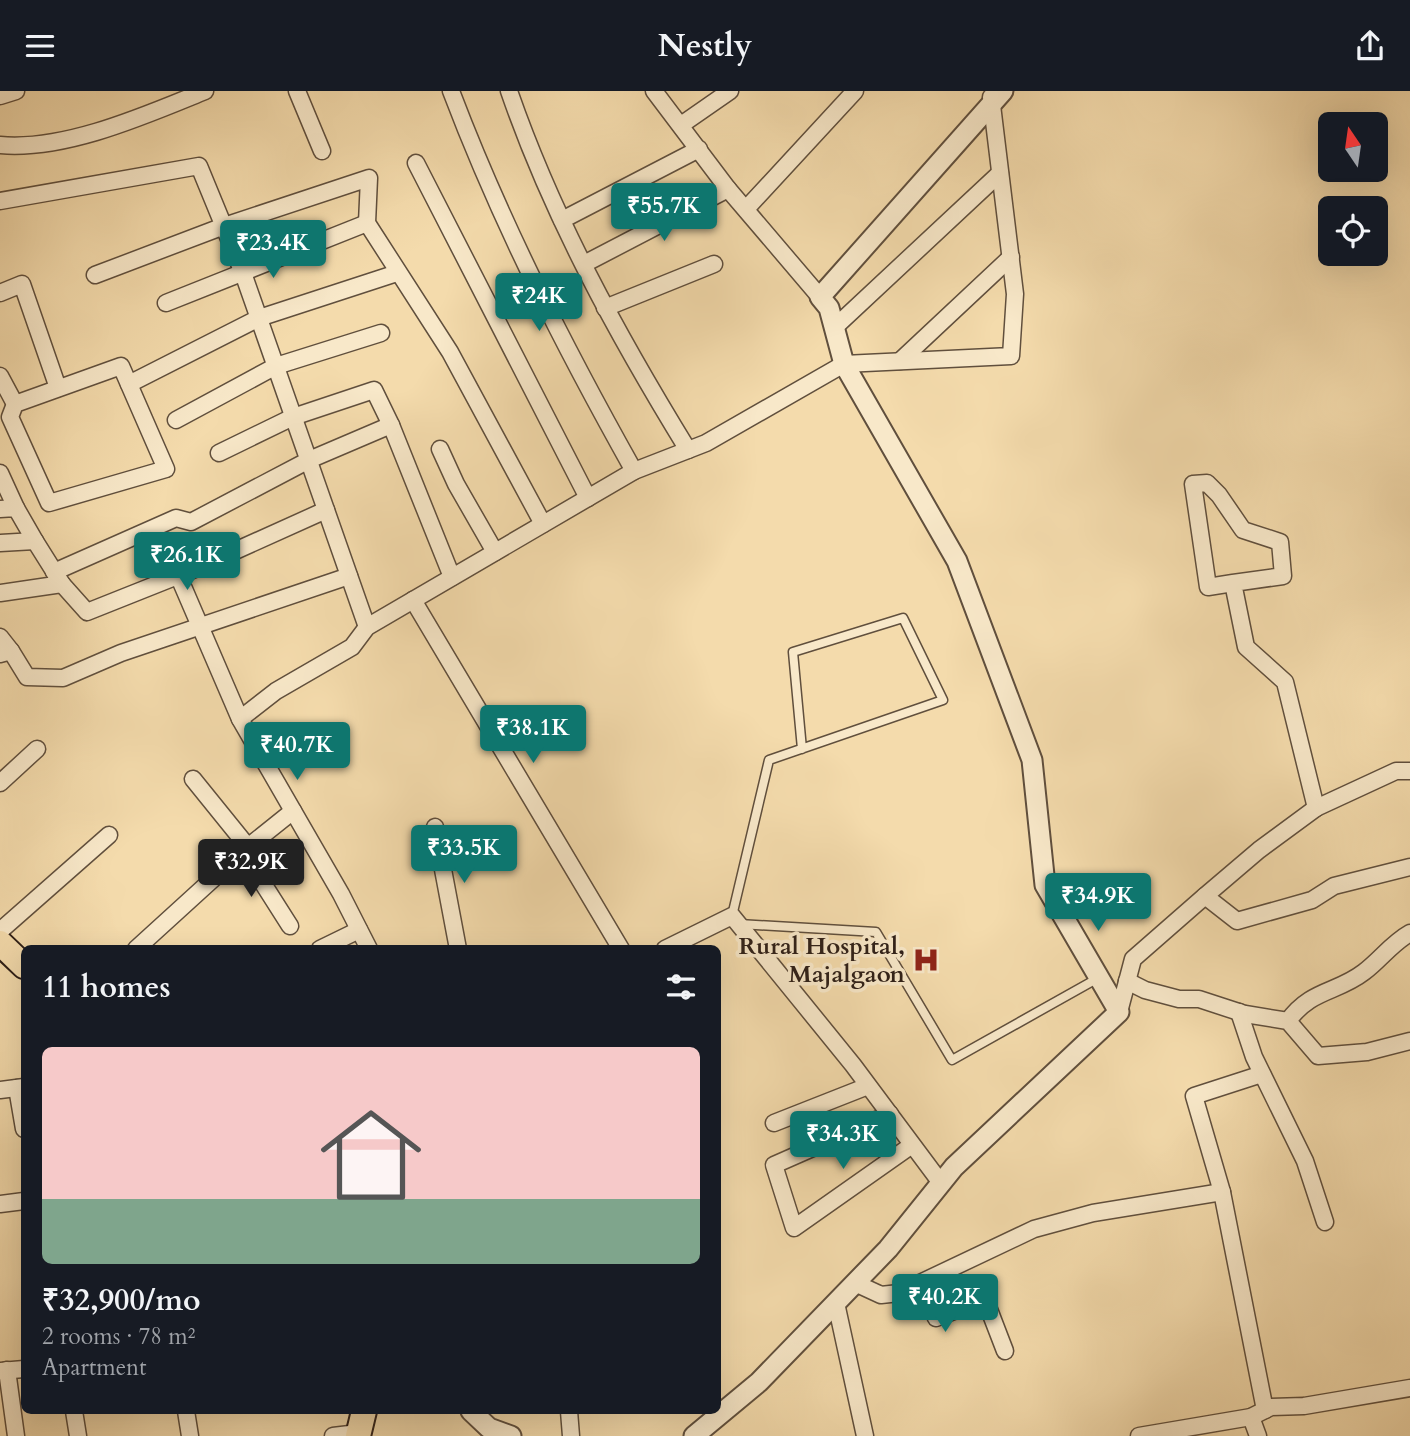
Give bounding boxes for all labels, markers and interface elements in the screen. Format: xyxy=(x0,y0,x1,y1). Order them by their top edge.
text: Nestly xyxy=(658,24,752,68)
icon: menu xyxy=(21,27,59,65)
icon: share xyxy=(1351,27,1389,65)
north arrow xyxy=(1318,112,1388,182)
map controls xyxy=(1318,112,1388,266)
pin: ₹55.7K xyxy=(607,183,721,243)
text: ₹55.7K xyxy=(627,190,701,221)
button: locate xyxy=(1318,196,1388,266)
pin: ₹23.4K xyxy=(216,221,330,280)
text: ₹23.4K xyxy=(236,227,310,258)
pin: ₹24K xyxy=(498,273,580,333)
text: ₹24K xyxy=(511,280,567,311)
pin: ₹26.1K xyxy=(130,533,244,592)
text: ₹26.1K xyxy=(150,539,224,570)
pin: ₹38.1K xyxy=(476,705,590,765)
text: ₹38.1K xyxy=(496,712,570,743)
pin: ₹40.7K xyxy=(240,723,354,782)
text: ₹40.7K xyxy=(260,729,334,760)
pin: ₹33.5K xyxy=(407,825,521,885)
text: ₹33.5K xyxy=(427,832,501,863)
pin: ₹32.9K xyxy=(194,839,308,899)
text: ₹32.9K xyxy=(214,846,288,877)
pin: ₹34.9K xyxy=(1041,873,1155,933)
text: ₹34.9K xyxy=(1061,880,1135,911)
place label: Rural Hospital, Majalgaon xyxy=(739,930,906,991)
hospital icon: Rural Hospital, Majalgaon xyxy=(911,945,941,975)
text: 11 homes xyxy=(42,967,171,1008)
icon: filters xyxy=(662,968,700,1006)
icon: home xyxy=(308,1092,434,1218)
pin: ₹34.3K xyxy=(786,1111,900,1171)
text: ₹34.3K xyxy=(806,1118,880,1149)
pin: ₹40.2K xyxy=(888,1275,1002,1334)
text: ₹32,900/mo xyxy=(42,1280,201,1321)
text: ₹40.2K xyxy=(908,1281,982,1312)
text: 2 rooms · 78 m² xyxy=(42,1321,195,1352)
text: Apartment xyxy=(42,1352,146,1383)

